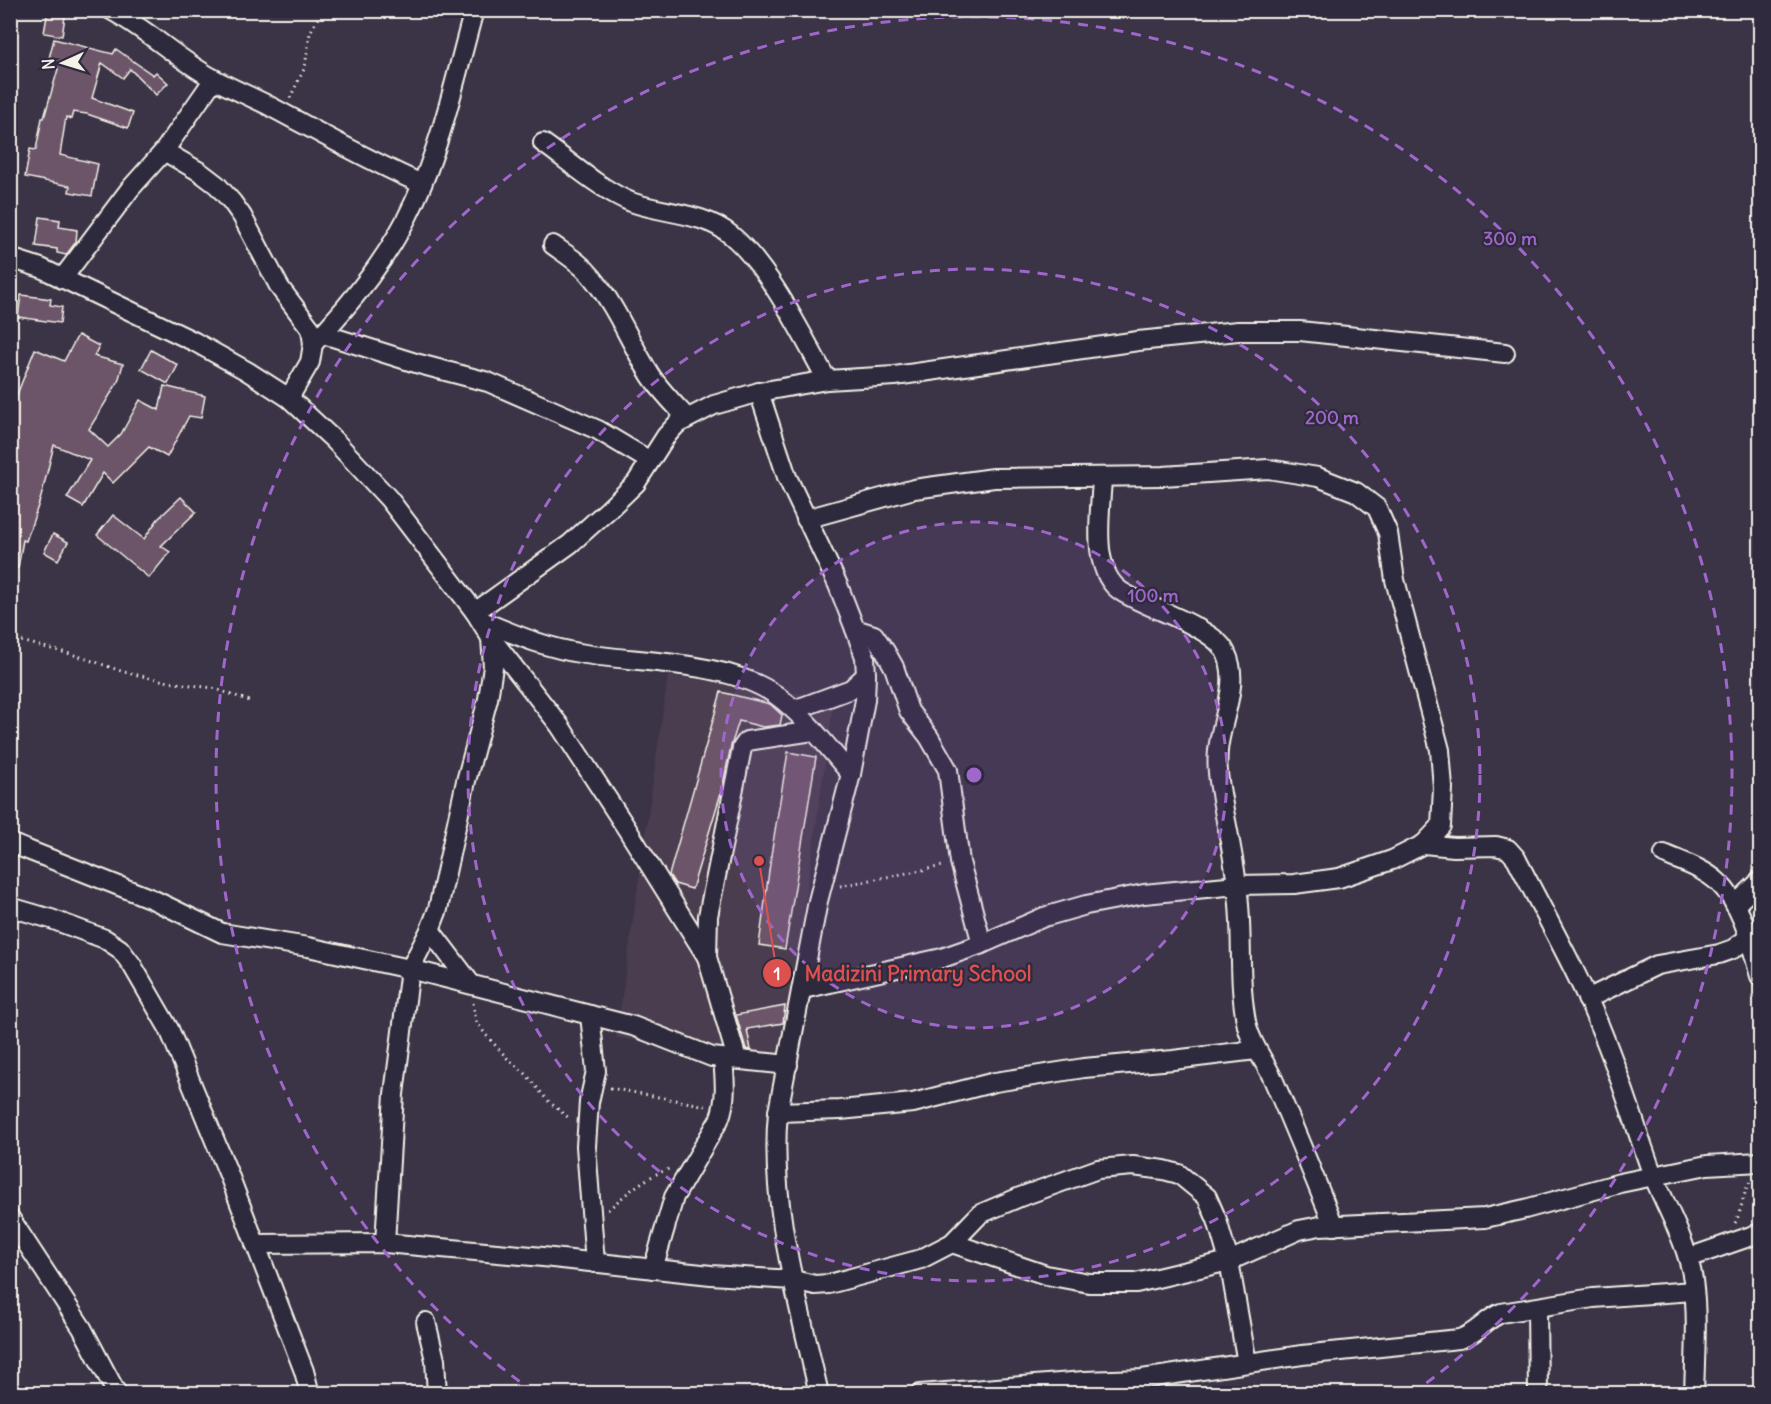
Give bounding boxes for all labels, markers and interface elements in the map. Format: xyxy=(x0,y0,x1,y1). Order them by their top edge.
north arrow xyxy=(33,33,93,93)
text: N xyxy=(38,58,58,70)
text: 300 m xyxy=(1483,227,1537,250)
text: 200 m xyxy=(1305,406,1359,429)
text: 100 m xyxy=(1128,584,1179,607)
centre of rings xyxy=(964,765,984,785)
callout: Madizini Primary School xyxy=(762,954,1043,993)
text: Madizini Primary School xyxy=(804,960,1032,987)
text: 1 xyxy=(773,962,781,985)

